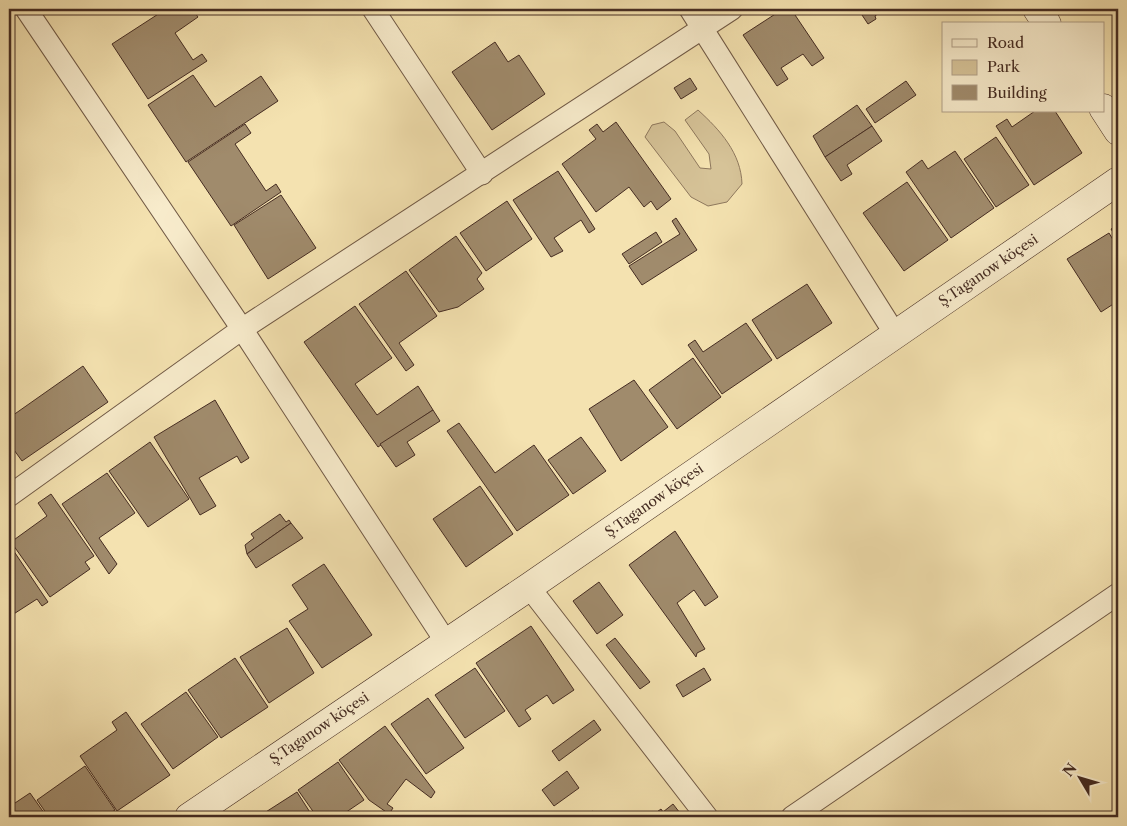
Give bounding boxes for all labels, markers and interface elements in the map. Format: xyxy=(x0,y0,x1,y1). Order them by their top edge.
legend xyxy=(942,22,1104,112)
text: Road xyxy=(987,33,1024,52)
text: Park xyxy=(987,57,1021,76)
text: Building xyxy=(987,83,1047,102)
street label: Ş.Taganow köçesi xyxy=(935,230,1041,310)
street label: Ş.Taganow köçesi xyxy=(601,459,707,541)
street label: Ş.Taganow köçesi xyxy=(266,688,372,768)
north arrow xyxy=(1054,754,1104,804)
text: N xyxy=(1059,760,1081,780)

